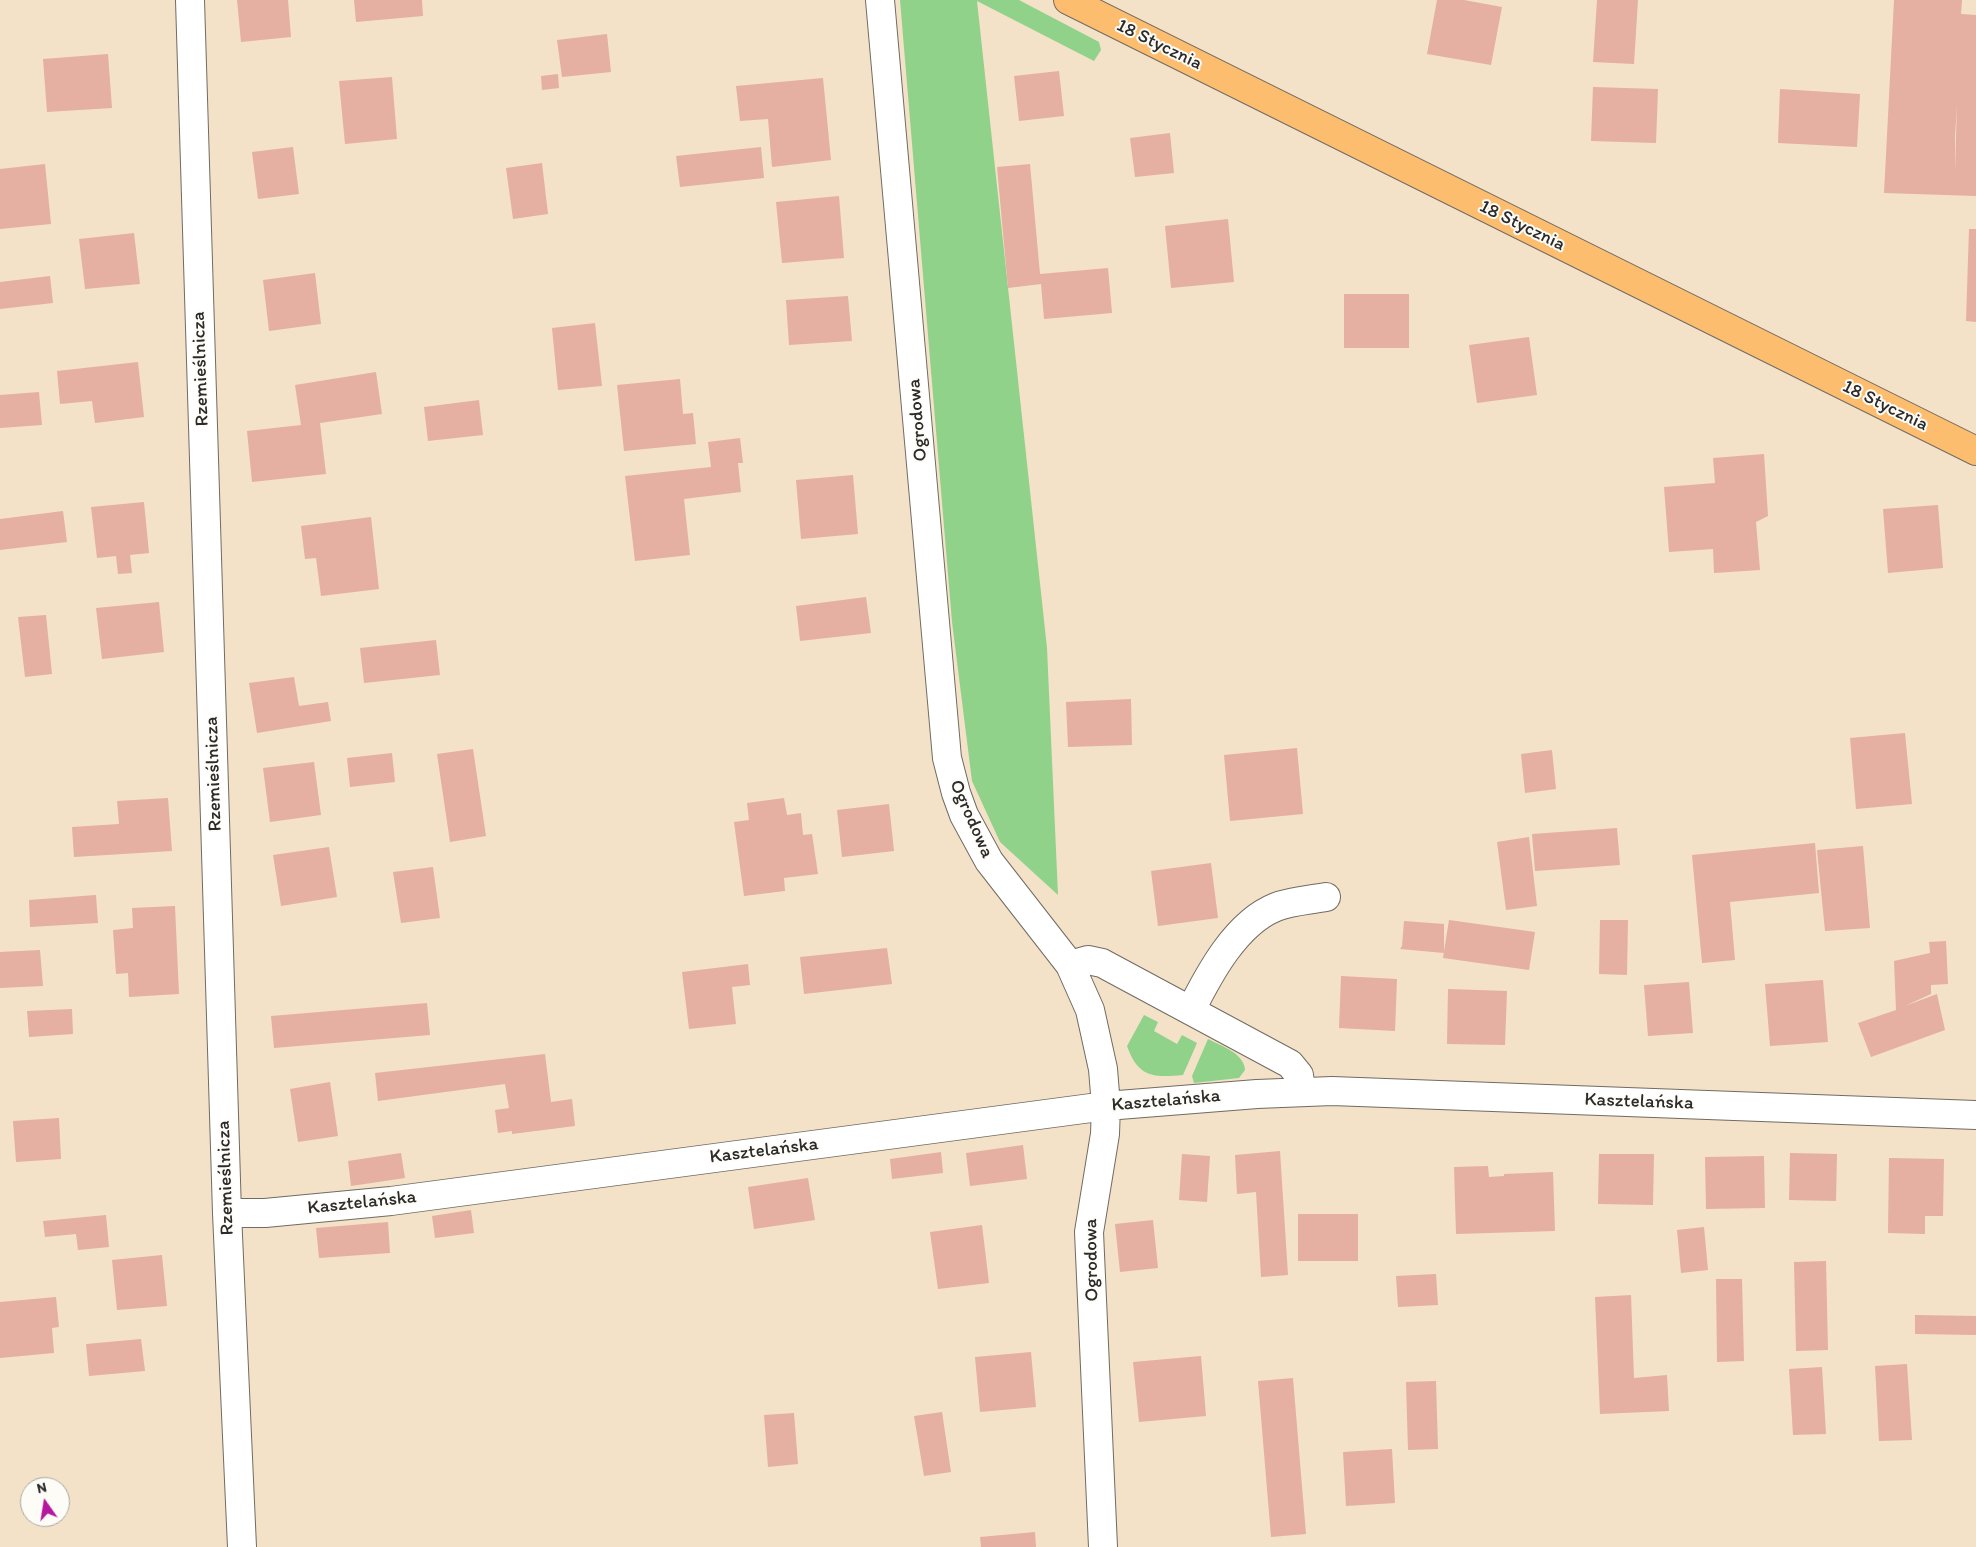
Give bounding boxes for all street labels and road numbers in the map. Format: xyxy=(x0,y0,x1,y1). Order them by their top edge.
street label: 18 Stycznia xyxy=(1113,15,1205,75)
street label: 18 Stycznia xyxy=(1476,196,1568,256)
street label: Rzemieślnicza xyxy=(188,311,214,427)
street label: 18 Stycznia xyxy=(1839,376,1931,436)
street label: Ogrodowa xyxy=(903,378,933,462)
street label: Rzemieślnicza xyxy=(201,716,227,832)
street label: Ogrodowa xyxy=(944,776,998,862)
street label: Kasztelańska xyxy=(1110,1085,1222,1117)
street label: Kasztelańska xyxy=(1584,1089,1694,1115)
street label: Rzemieślnicza xyxy=(213,1120,239,1236)
street label: Kasztelańska xyxy=(708,1133,820,1169)
street label: Kasztelańska xyxy=(306,1186,418,1220)
street label: Ogrodowa xyxy=(1080,1218,1104,1302)

